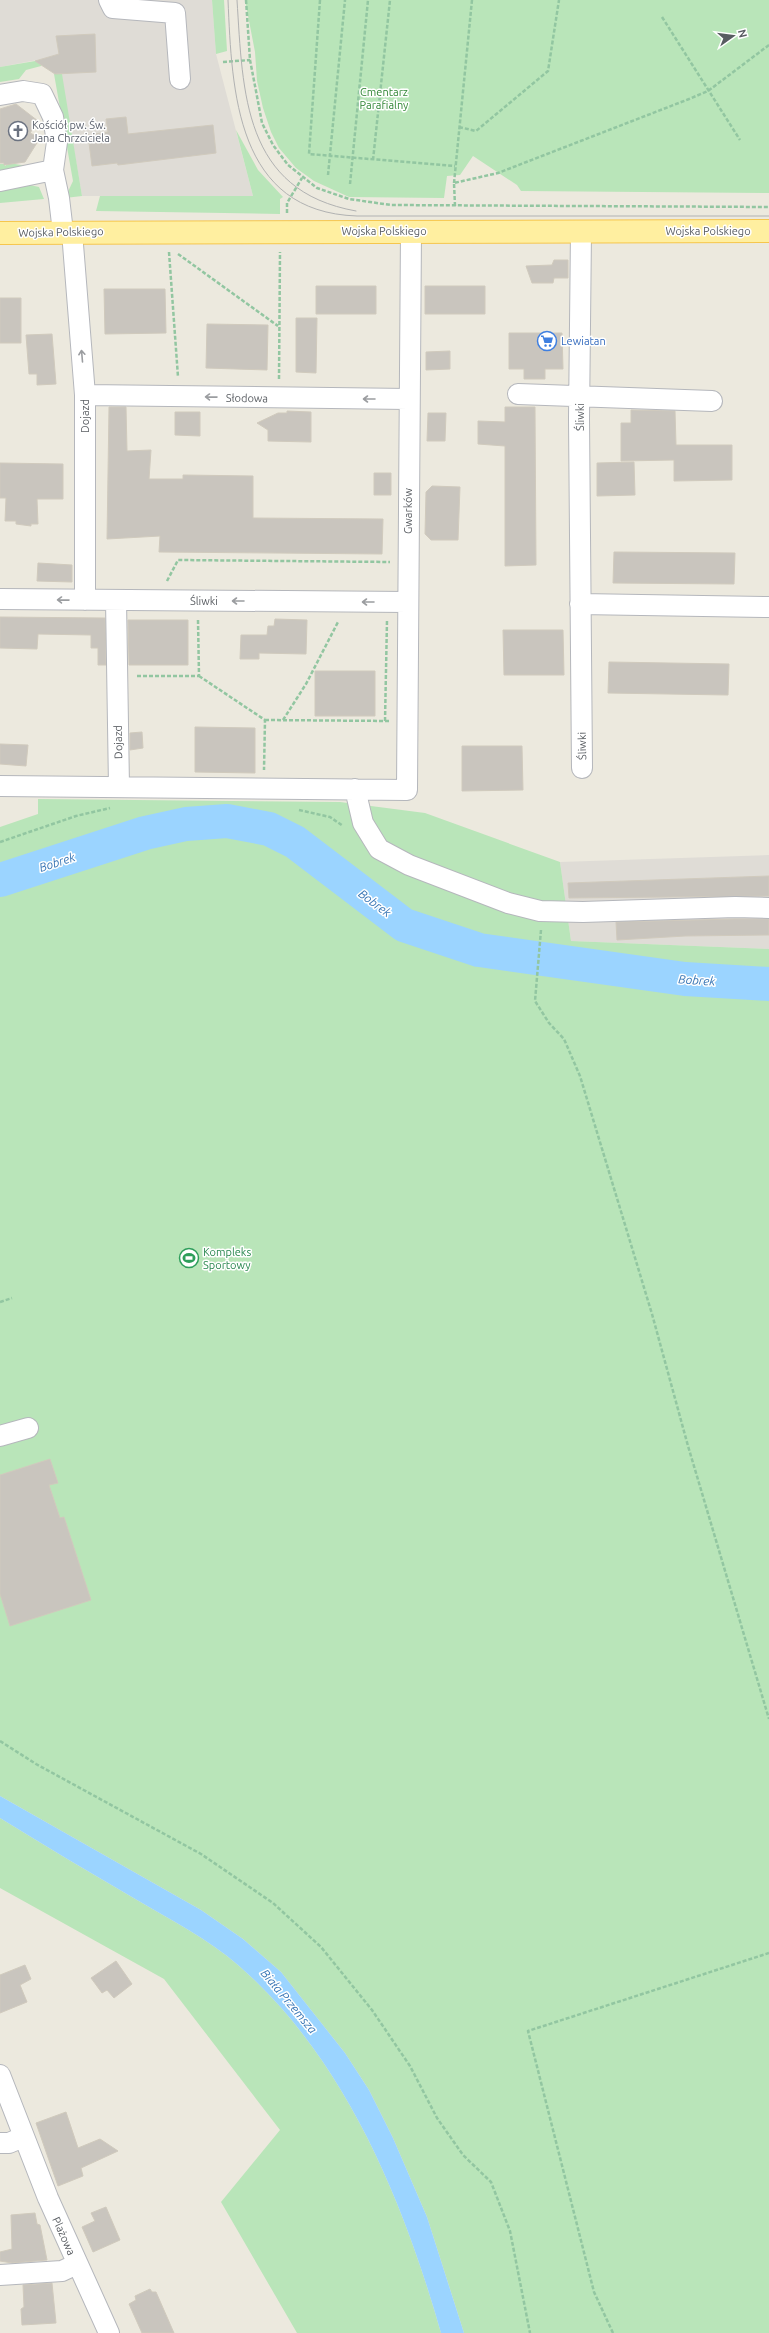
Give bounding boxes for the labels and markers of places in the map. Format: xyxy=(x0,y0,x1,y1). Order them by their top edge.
place label: Kościół pw. Św. Jana Chrzciciela xyxy=(32,118,110,144)
church icon: Kościół pw. Św. Jana Chrzciciela xyxy=(7,120,29,142)
supermarket icon: Lewiatan xyxy=(536,330,558,352)
place label: Lewiatan xyxy=(561,335,606,347)
place label: Kompleks Sportowy xyxy=(203,1246,251,1271)
sports icon: Kompleks Sportowy xyxy=(178,1247,200,1269)

